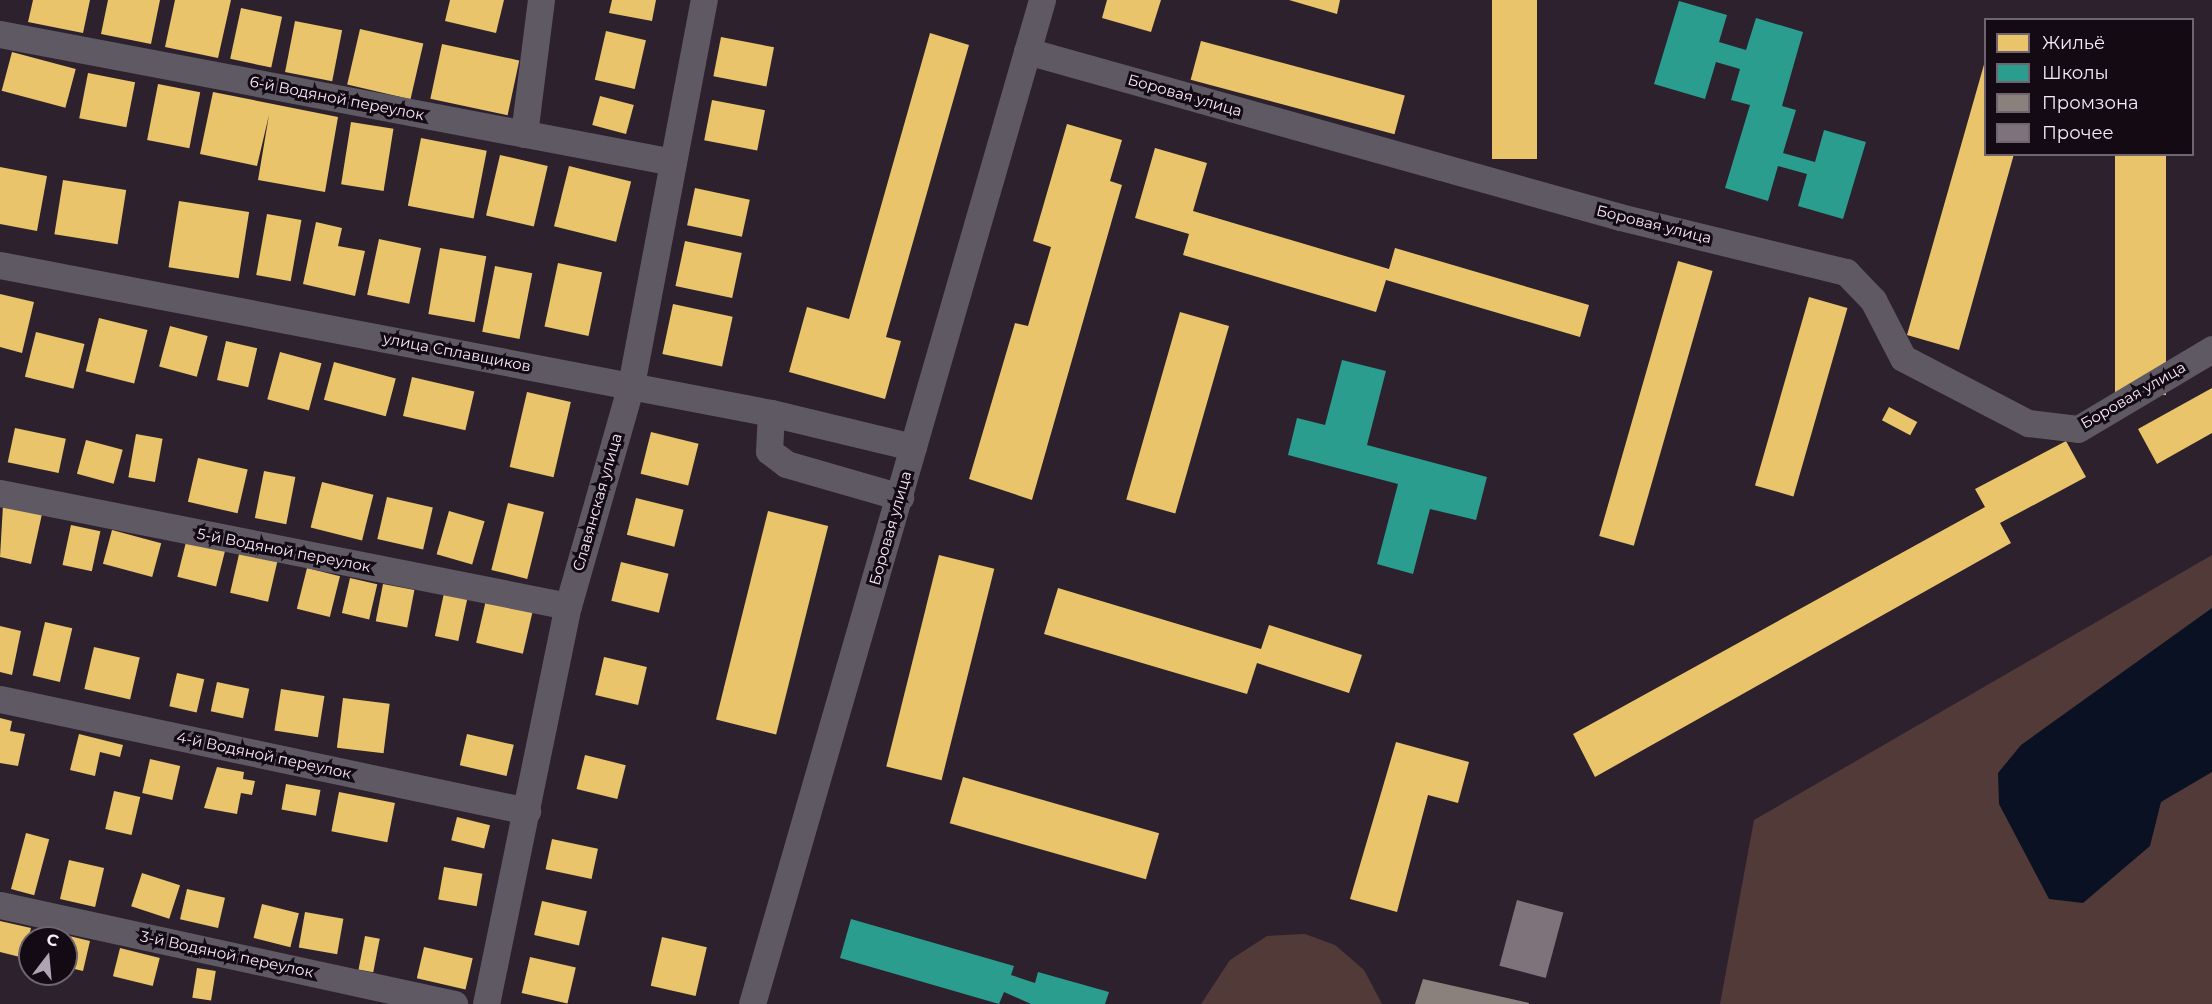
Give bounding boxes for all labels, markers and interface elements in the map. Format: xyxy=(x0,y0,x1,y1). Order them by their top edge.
legend xyxy=(1984,18,2194,156)
text: Жильё xyxy=(2042,32,2105,54)
text: Школы xyxy=(2042,62,2109,84)
street label: Боровая улица xyxy=(1126,70,1244,120)
street label: 6-й Водяной переулок xyxy=(248,72,426,124)
text: Промзона xyxy=(2042,92,2139,114)
text: Прочее xyxy=(2042,122,2114,144)
street label: Боровая улица xyxy=(1595,201,1713,247)
street label: улица Сплавщиков xyxy=(382,329,532,375)
street label: Боровая улица xyxy=(2077,358,2189,432)
street label: Славянская улица xyxy=(569,431,625,573)
street label: Боровая улица xyxy=(865,469,915,587)
street label: 5-й Водяной переулок xyxy=(196,524,372,576)
street label: 4-й Водяной переулок xyxy=(175,728,353,782)
north arrow xyxy=(18,926,78,986)
street label: 3-й Водяной переулок xyxy=(139,927,315,981)
text: С xyxy=(44,929,61,951)

